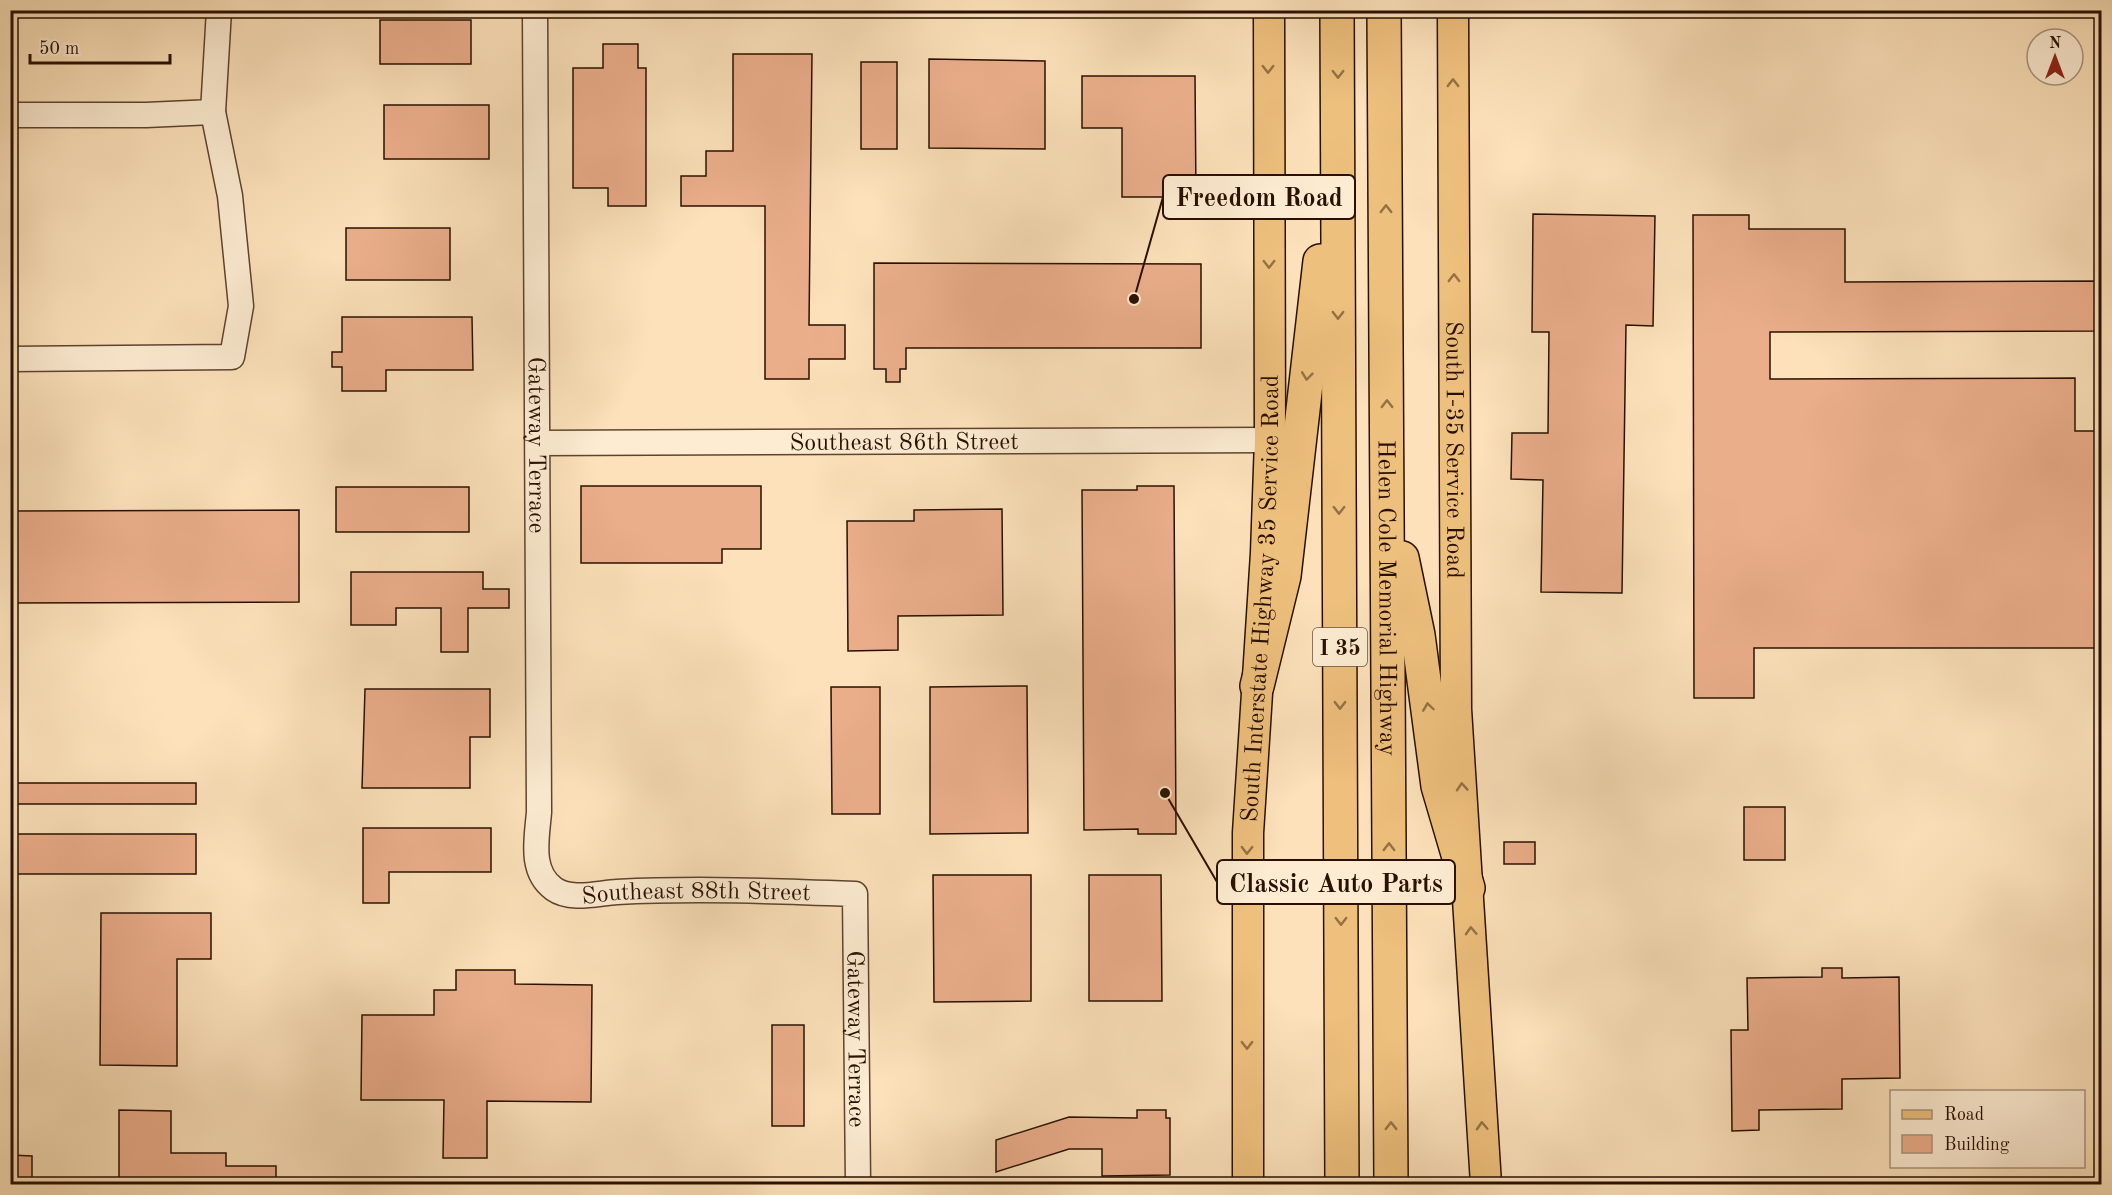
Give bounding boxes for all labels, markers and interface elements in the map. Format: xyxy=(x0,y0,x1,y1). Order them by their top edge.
scale bar xyxy=(30,27,170,65)
north arrow xyxy=(2025,27,2085,87)
text: N xyxy=(2049,36,2062,52)
text: 50 m xyxy=(39,40,79,58)
one-way arrow xyxy=(1262,64,1274,73)
one-way arrow xyxy=(1332,69,1344,78)
one-way arrow xyxy=(1447,78,1459,87)
callout: Freedom Road xyxy=(1163,175,1355,219)
text: Freedom Road xyxy=(1175,186,1343,212)
one-way arrow xyxy=(1379,204,1392,213)
one-way arrow xyxy=(1263,259,1275,268)
one-way arrow xyxy=(1448,273,1460,282)
one-way arrow xyxy=(1332,311,1345,320)
street label: South I-35 Service Road xyxy=(1440,321,1465,579)
street label: Gateway Terrace xyxy=(523,356,548,534)
one-way arrow xyxy=(1301,372,1314,381)
street label: South Interstate Highway 35 Service Road xyxy=(1239,375,1284,823)
one-way arrow xyxy=(1381,399,1393,408)
street label: Southeast 86th Street xyxy=(789,431,1019,456)
street label: Helen Cole Memorial Highway xyxy=(1373,440,1398,757)
one-way arrow xyxy=(1333,506,1345,515)
road number: I 35 xyxy=(1313,628,1367,666)
one-way arrow xyxy=(1334,701,1346,710)
one-way arrow xyxy=(1422,703,1434,712)
one-way arrow xyxy=(1455,783,1468,792)
one-way arrow xyxy=(1383,843,1395,852)
one-way arrow xyxy=(1241,845,1254,854)
callout: Classic Auto Parts xyxy=(1217,860,1455,904)
text: Classic Auto Parts xyxy=(1229,872,1443,898)
street label: Southeast 88th Street xyxy=(581,880,811,910)
one-way arrow xyxy=(1335,917,1347,926)
one-way arrow xyxy=(1465,927,1478,936)
street label: Gateway Terrace xyxy=(842,950,867,1128)
one-way arrow xyxy=(1241,1040,1253,1049)
legend xyxy=(1890,1090,2085,1168)
text: Road xyxy=(1944,1106,1984,1124)
one-way arrow xyxy=(1384,1122,1397,1131)
one-way arrow xyxy=(1476,1122,1489,1131)
text: Building xyxy=(1944,1136,2010,1154)

